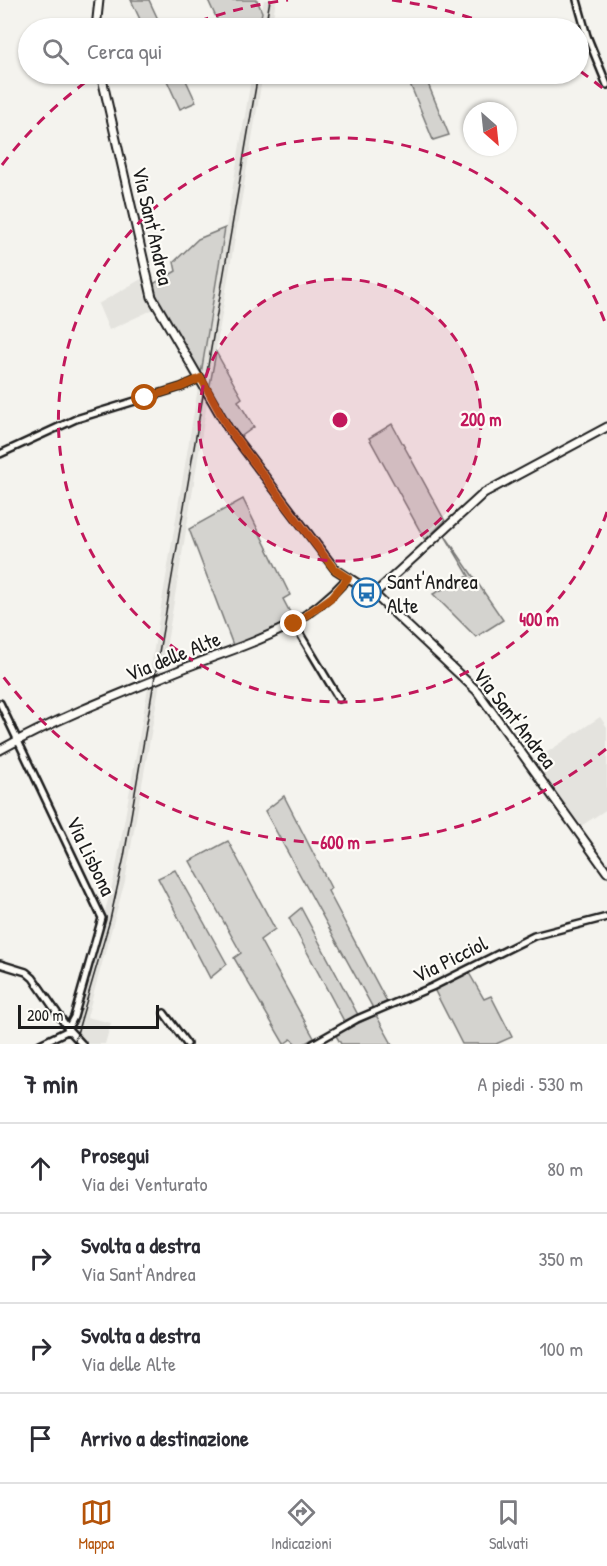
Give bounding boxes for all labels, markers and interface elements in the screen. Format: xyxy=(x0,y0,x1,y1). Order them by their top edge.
search box xyxy=(18,18,589,84)
icon: search xyxy=(39,35,72,68)
text: Cerca qui xyxy=(87,36,162,66)
north arrow xyxy=(463,102,517,156)
street label: Via Sant'Andrea xyxy=(125,164,181,288)
route start xyxy=(131,384,157,410)
text: 200 m xyxy=(461,407,501,432)
centre of rings xyxy=(330,410,350,430)
place label: Sant'Andrea Alte xyxy=(387,567,478,620)
bus stop icon: Sant'Andrea Alte xyxy=(350,577,382,609)
text: 400 m xyxy=(519,607,559,632)
route end xyxy=(280,610,306,636)
street label: Via delle Alte xyxy=(121,624,225,688)
street label: Via Sant'Andrea xyxy=(467,662,563,774)
street label: Via Lisbona xyxy=(59,811,123,901)
text: 600 m xyxy=(320,830,360,855)
street label: Via Picciol xyxy=(408,928,492,989)
scale bar xyxy=(18,1002,159,1030)
text: 200 m xyxy=(27,1004,63,1026)
text: 7 min xyxy=(24,1066,78,1101)
text: A piedi · 530 m xyxy=(478,1070,583,1097)
text: Prosegui xyxy=(81,1140,150,1170)
icon: ahead xyxy=(24,1152,57,1185)
text: 80 m xyxy=(547,1155,583,1182)
text: Via dei Venturato xyxy=(81,1170,208,1197)
text: Svolta a destra xyxy=(81,1230,200,1260)
icon: right xyxy=(24,1242,57,1275)
text: 350 m xyxy=(538,1245,583,1272)
text: Via Sant'Andrea xyxy=(81,1260,195,1287)
text: Svolta a destra xyxy=(81,1320,200,1350)
icon: right xyxy=(24,1332,57,1365)
text: 100 m xyxy=(540,1335,583,1362)
text: Via delle Alte xyxy=(81,1350,176,1377)
icon: arrive xyxy=(24,1422,57,1455)
text: Arrivo a destinazione xyxy=(81,1423,249,1453)
tab: Mappa xyxy=(78,1496,114,1554)
tab: Indicazioni xyxy=(271,1496,332,1554)
tab: Salvati xyxy=(489,1496,529,1554)

